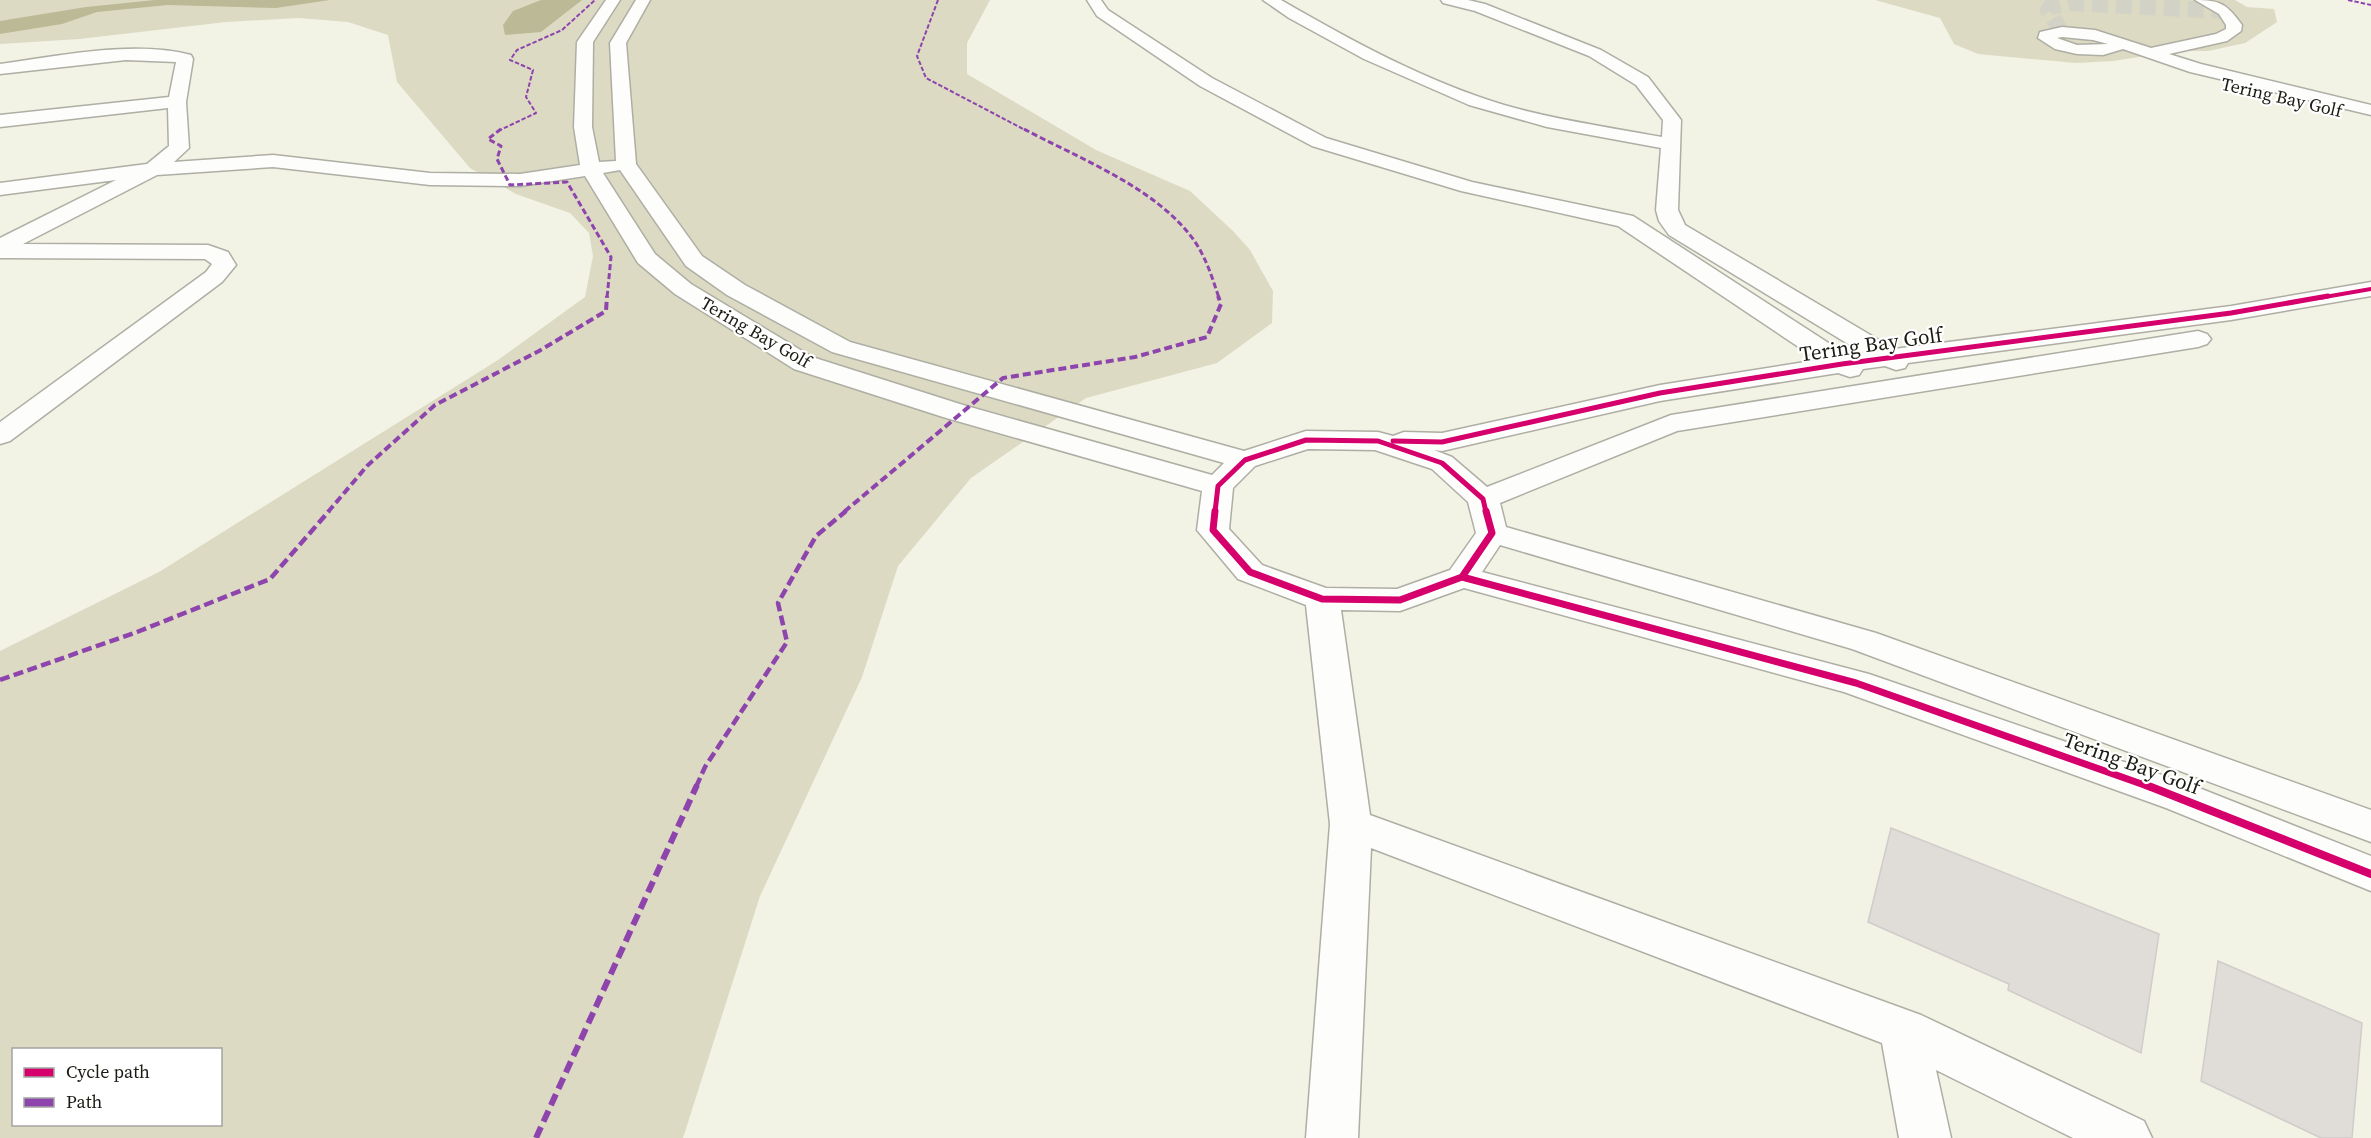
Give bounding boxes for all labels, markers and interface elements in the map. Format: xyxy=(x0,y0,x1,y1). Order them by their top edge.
street label: Tering Bay Golf xyxy=(2219,71,2347,123)
street label: Tering Bay Golf xyxy=(696,290,817,375)
street label: Tering Bay Golf xyxy=(1798,319,1946,368)
street label: Tering Bay Golf xyxy=(2059,725,2206,802)
legend xyxy=(12,1048,222,1126)
text: Cycle path xyxy=(66,1059,150,1084)
text: Path xyxy=(66,1089,103,1114)

